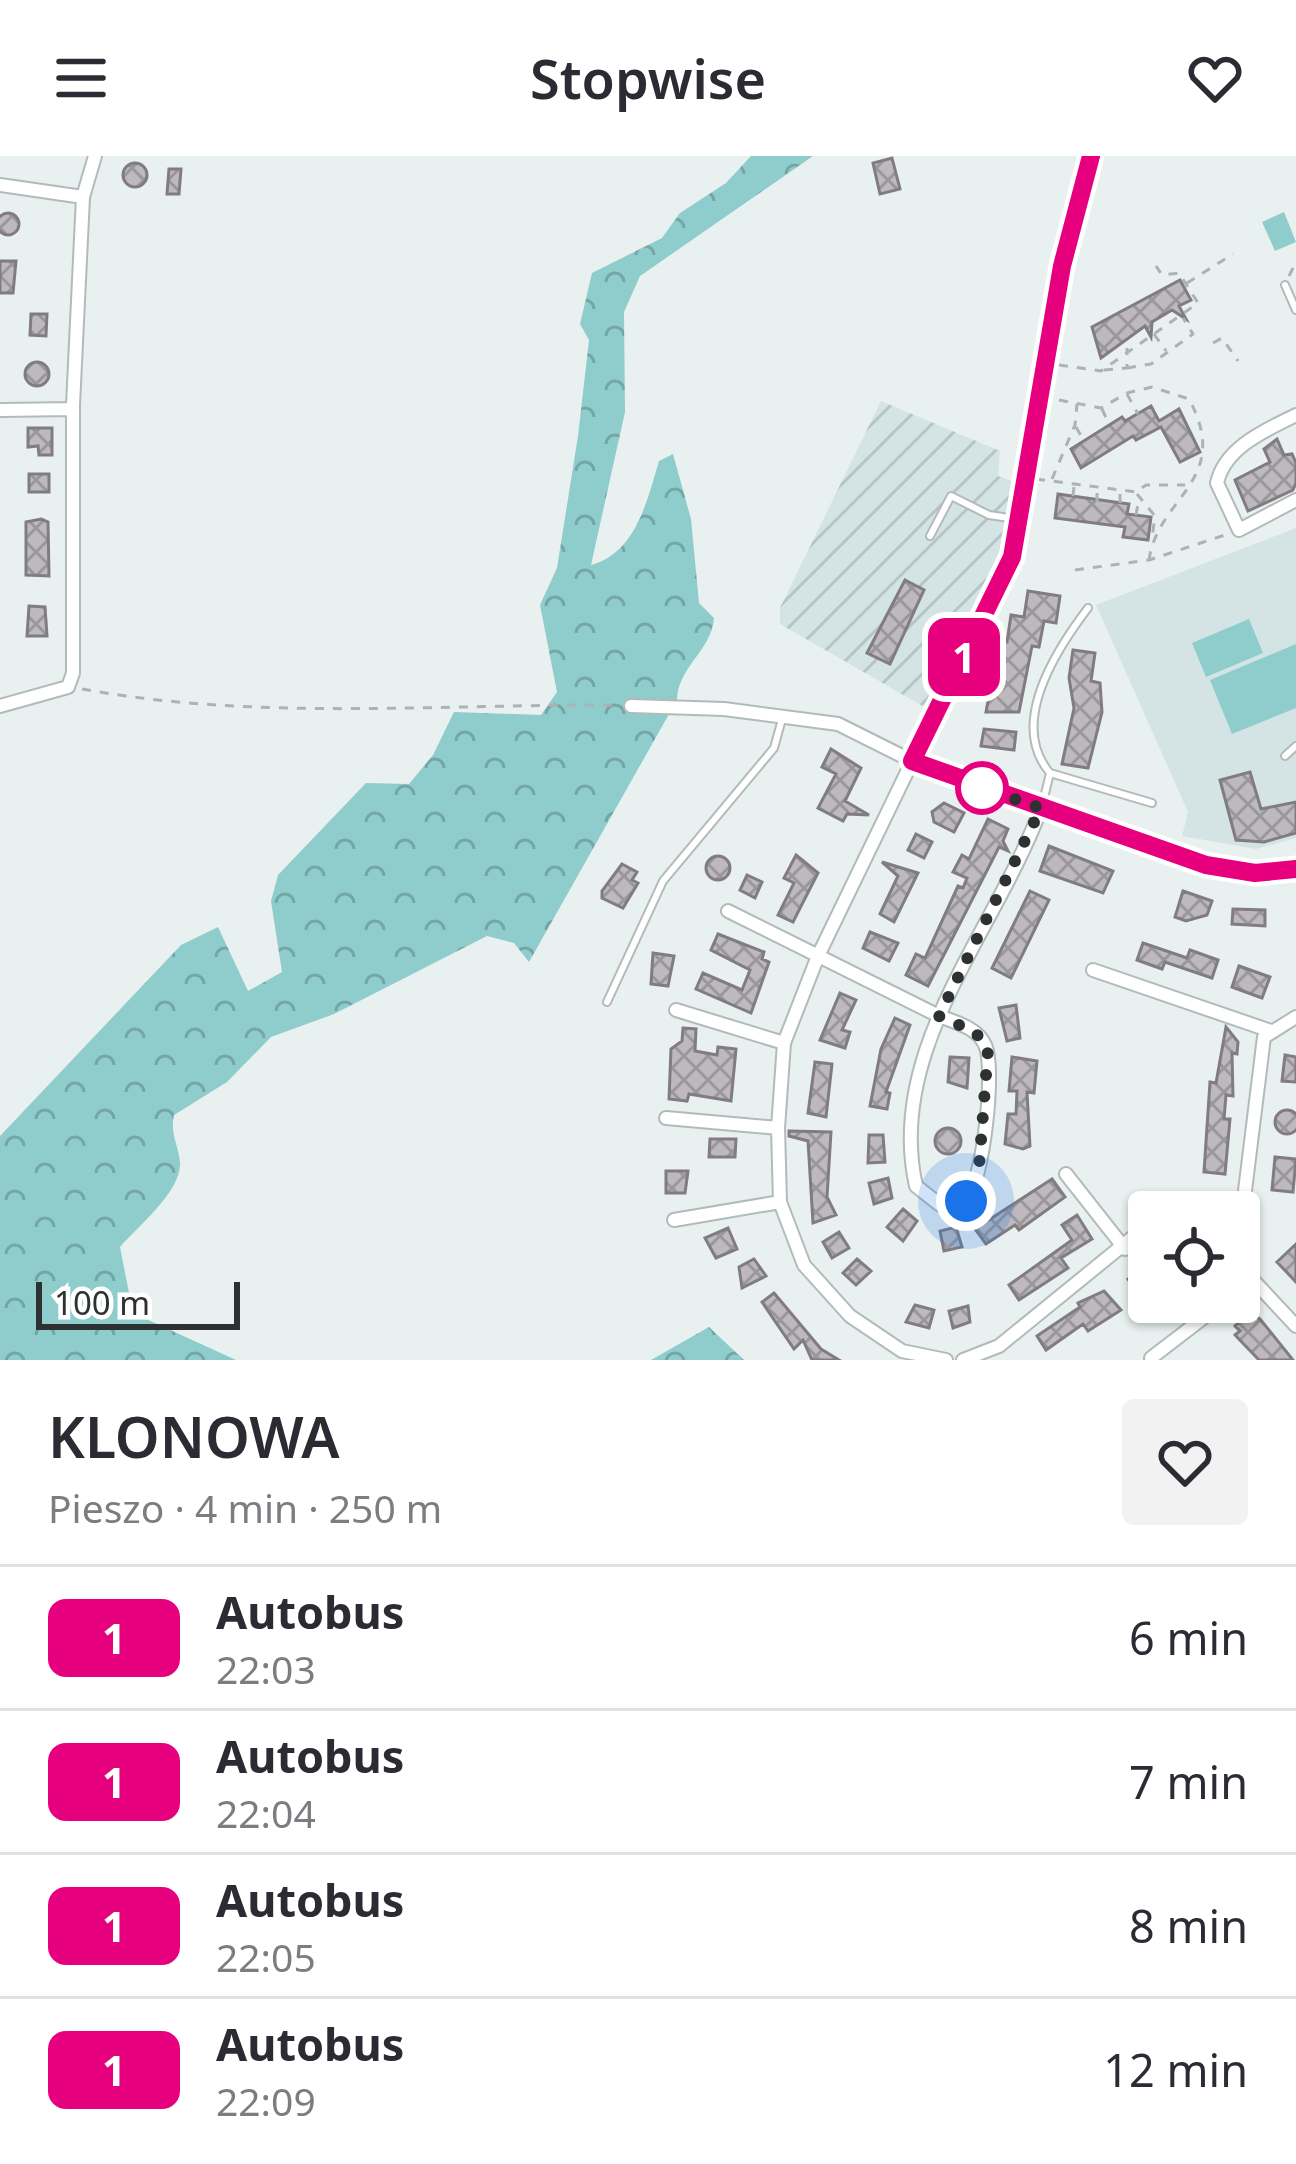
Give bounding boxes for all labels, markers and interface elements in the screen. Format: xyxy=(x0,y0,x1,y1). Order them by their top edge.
text: Stopwise xyxy=(530,41,766,115)
icon: menu xyxy=(48,45,114,111)
icon: heart xyxy=(1182,45,1248,111)
line badge: 1 xyxy=(925,618,1003,696)
text: 1 xyxy=(952,628,976,685)
unlabelled marker xyxy=(957,763,1007,813)
your location xyxy=(936,1171,996,1231)
map controls xyxy=(1128,1191,1260,1323)
button: locate xyxy=(1128,1191,1260,1323)
scale bar xyxy=(36,1276,240,1329)
text: 100 m xyxy=(54,1280,150,1325)
text: KLONOWA xyxy=(48,1397,340,1475)
button: heart xyxy=(1122,1399,1248,1525)
text: Pieszo · 4 min · 250 m xyxy=(48,1481,442,1534)
text: Autobus xyxy=(216,1581,404,1642)
text: 6 min xyxy=(1129,1607,1248,1668)
text: 1 xyxy=(102,1609,126,1666)
text: 22:03 xyxy=(216,1642,316,1695)
text: Autobus xyxy=(216,1725,404,1786)
text: 7 min xyxy=(1129,1751,1248,1812)
text: 1 xyxy=(102,1753,126,1810)
text: 22:04 xyxy=(216,1786,316,1839)
text: Autobus xyxy=(216,1869,404,1930)
text: 8 min xyxy=(1129,1895,1248,1956)
text: 1 xyxy=(102,1897,126,1954)
text: 22:05 xyxy=(216,1930,316,1983)
text: Autobus xyxy=(216,2013,404,2074)
text: 12 min xyxy=(1103,2039,1248,2100)
text: 1 xyxy=(102,2041,126,2098)
text: 22:09 xyxy=(216,2074,316,2127)

